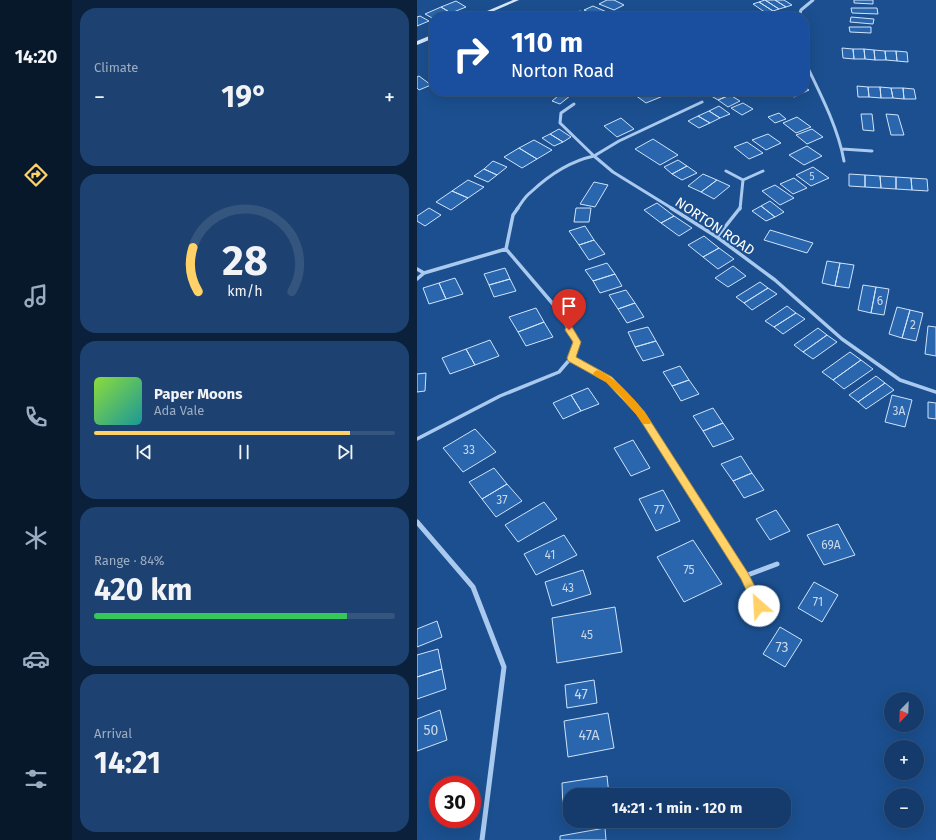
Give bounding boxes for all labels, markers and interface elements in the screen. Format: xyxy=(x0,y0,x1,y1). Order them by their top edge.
text: 110 m xyxy=(511,26,583,59)
icon: right xyxy=(445,28,497,80)
text: 14:20 xyxy=(15,46,57,68)
text: Climate xyxy=(94,60,138,75)
text: Norton Road xyxy=(511,60,614,82)
text: 19° xyxy=(221,79,268,115)
text: − xyxy=(94,84,105,111)
text: + xyxy=(384,84,395,111)
icon: directions xyxy=(22,161,50,189)
house number: 5 xyxy=(809,171,815,183)
street label: NORTON ROAD xyxy=(672,194,758,259)
text: 28 xyxy=(222,235,267,285)
icon: music xyxy=(22,282,50,310)
text: km/h xyxy=(227,282,262,299)
pin xyxy=(552,289,586,330)
house number: 6 xyxy=(877,294,883,308)
icon: arrive xyxy=(558,295,580,317)
house number: 2 xyxy=(910,318,916,332)
text: Paper Moons xyxy=(154,385,242,403)
icon: phone xyxy=(22,403,50,431)
text: Ada Vale xyxy=(154,403,204,418)
house number: 3A xyxy=(893,404,906,418)
icon: previous xyxy=(133,441,155,463)
icon: pause xyxy=(233,441,255,463)
icon: next xyxy=(334,441,356,463)
house number: 33 xyxy=(463,443,475,457)
house number: 37 xyxy=(496,493,508,507)
house number: 77 xyxy=(654,503,664,517)
icon: climate xyxy=(22,524,50,552)
house number: 69A xyxy=(821,538,841,552)
house number: 41 xyxy=(545,548,555,562)
text: Range · 84% xyxy=(94,553,164,568)
house number: 75 xyxy=(683,563,695,577)
text: 420 km xyxy=(94,572,192,608)
house number: 43 xyxy=(562,581,574,595)
position arrow xyxy=(738,585,780,627)
house number: 71 xyxy=(813,595,823,609)
house number: 45 xyxy=(581,628,593,642)
house number: 73 xyxy=(775,639,789,656)
icon: car xyxy=(22,645,50,673)
house number: 47 xyxy=(574,686,588,703)
north arrow xyxy=(884,692,924,732)
map controls xyxy=(884,692,924,828)
house number: 50 xyxy=(424,722,439,739)
text: Arrival xyxy=(94,726,132,741)
house number: 47A xyxy=(579,727,599,744)
button: + xyxy=(884,740,924,780)
text: 14:21 xyxy=(94,745,161,781)
icon: filters xyxy=(22,765,50,793)
speed limit sign: 30 xyxy=(429,776,481,828)
button: − xyxy=(884,788,924,828)
text: 14:21 · 1 min · 120 m xyxy=(612,799,742,817)

